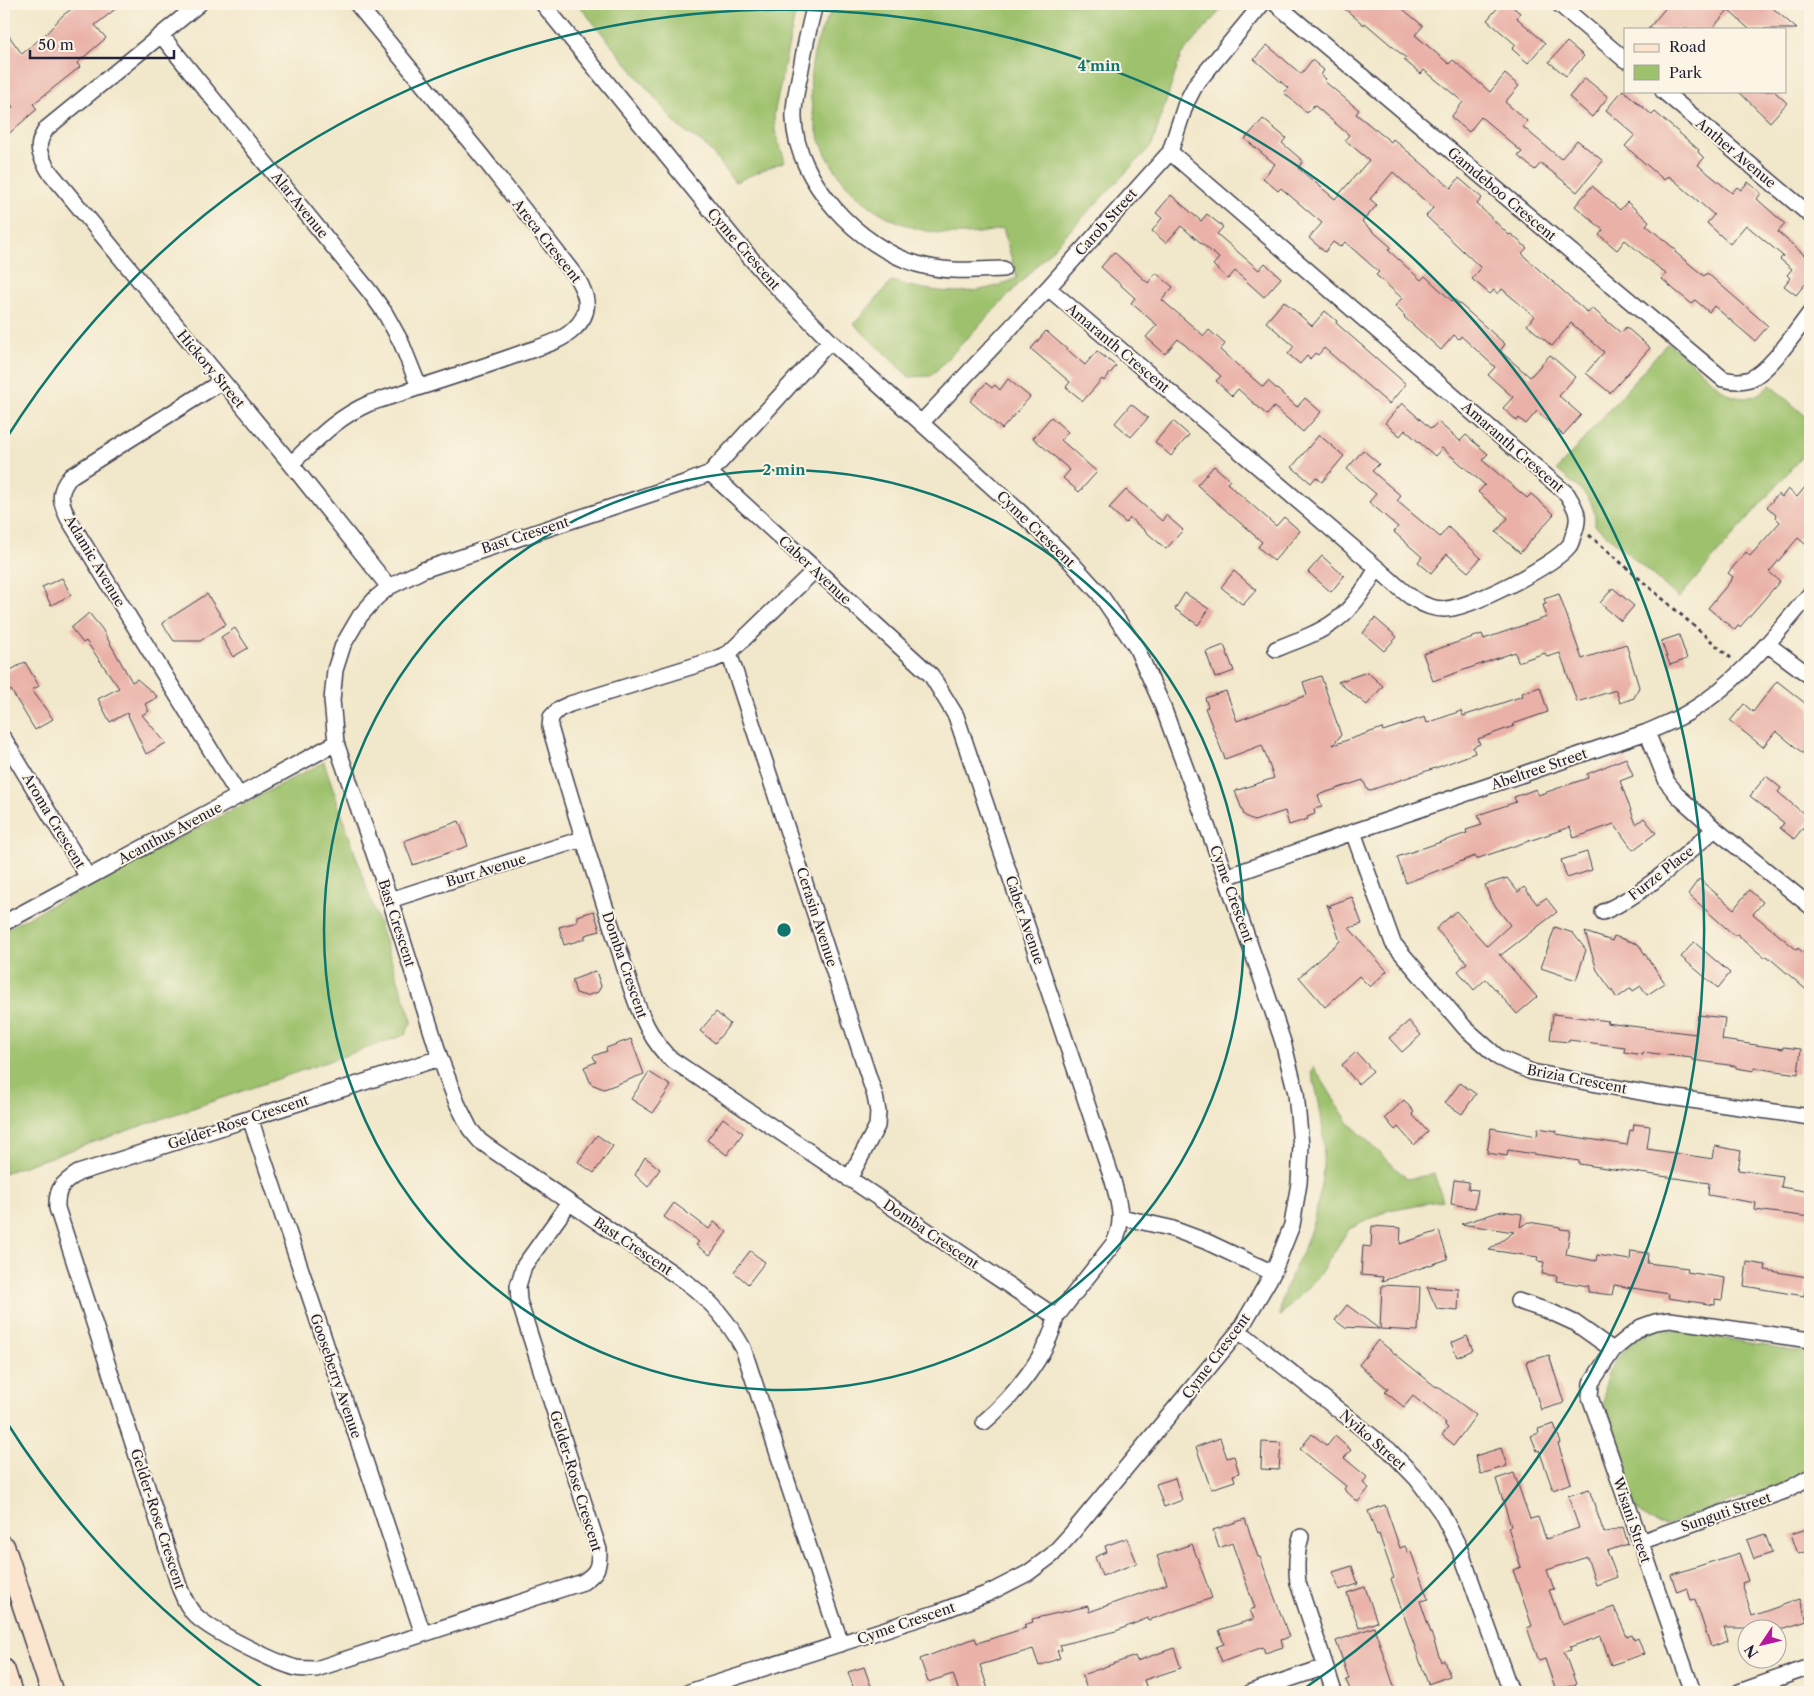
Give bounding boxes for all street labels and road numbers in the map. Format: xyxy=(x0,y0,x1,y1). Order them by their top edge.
street label: Anther Avenue xyxy=(1691,114,1780,192)
street label: Gamdeboo Crescent xyxy=(1444,143,1560,245)
street label: Alar Avenue xyxy=(267,167,332,242)
street label: Carob Street xyxy=(1071,185,1141,259)
street label: Areca Crescent xyxy=(508,195,585,287)
street label: Cyme Crescent xyxy=(704,204,784,294)
street label: Amaranth Crescent xyxy=(1062,299,1173,397)
street label: Hickory Street xyxy=(173,326,249,412)
street label: Amaranth Crescent xyxy=(1457,397,1568,496)
street label: Cyme Crescent xyxy=(993,487,1079,571)
street label: Adamic Avenue xyxy=(60,511,129,610)
street label: Bast Crescent xyxy=(479,512,571,558)
street label: Caber Avenue xyxy=(775,532,855,608)
street label: Abeltree Street xyxy=(1488,744,1590,794)
street label: Aroma Crescent xyxy=(18,769,90,872)
street label: Acanthus Avenue xyxy=(114,798,225,868)
street label: Furze Place xyxy=(1625,842,1698,904)
street label: Cyme Crescent xyxy=(1206,843,1258,945)
street label: Burr Avenue xyxy=(444,849,528,891)
street label: Cerasin Avenue xyxy=(792,865,842,969)
street label: Caber Avenue xyxy=(1001,873,1049,967)
street label: Bast Crescent xyxy=(374,877,420,969)
street label: Domba Crescent xyxy=(598,909,652,1021)
street label: Brizia Crescent xyxy=(1525,1060,1629,1098)
street label: Gelder-Rose Crescent xyxy=(165,1091,311,1153)
street label: Domba Crescent xyxy=(880,1195,982,1273)
street label: Bast Crescent xyxy=(590,1213,676,1279)
street label: Cyme Crescent xyxy=(1178,1310,1254,1402)
street label: Gooseberry Avenue xyxy=(306,1311,366,1441)
street label: Nyiko Street xyxy=(1336,1406,1410,1474)
street label: Gelder-Rose Crescent xyxy=(546,1408,606,1554)
street label: Gelder-Rose Crescent xyxy=(127,1446,189,1592)
street label: Wisani Street xyxy=(1609,1474,1655,1565)
street label: Sunguti Street xyxy=(1678,1488,1774,1536)
street label: Cyme Crescent xyxy=(855,1598,957,1648)

